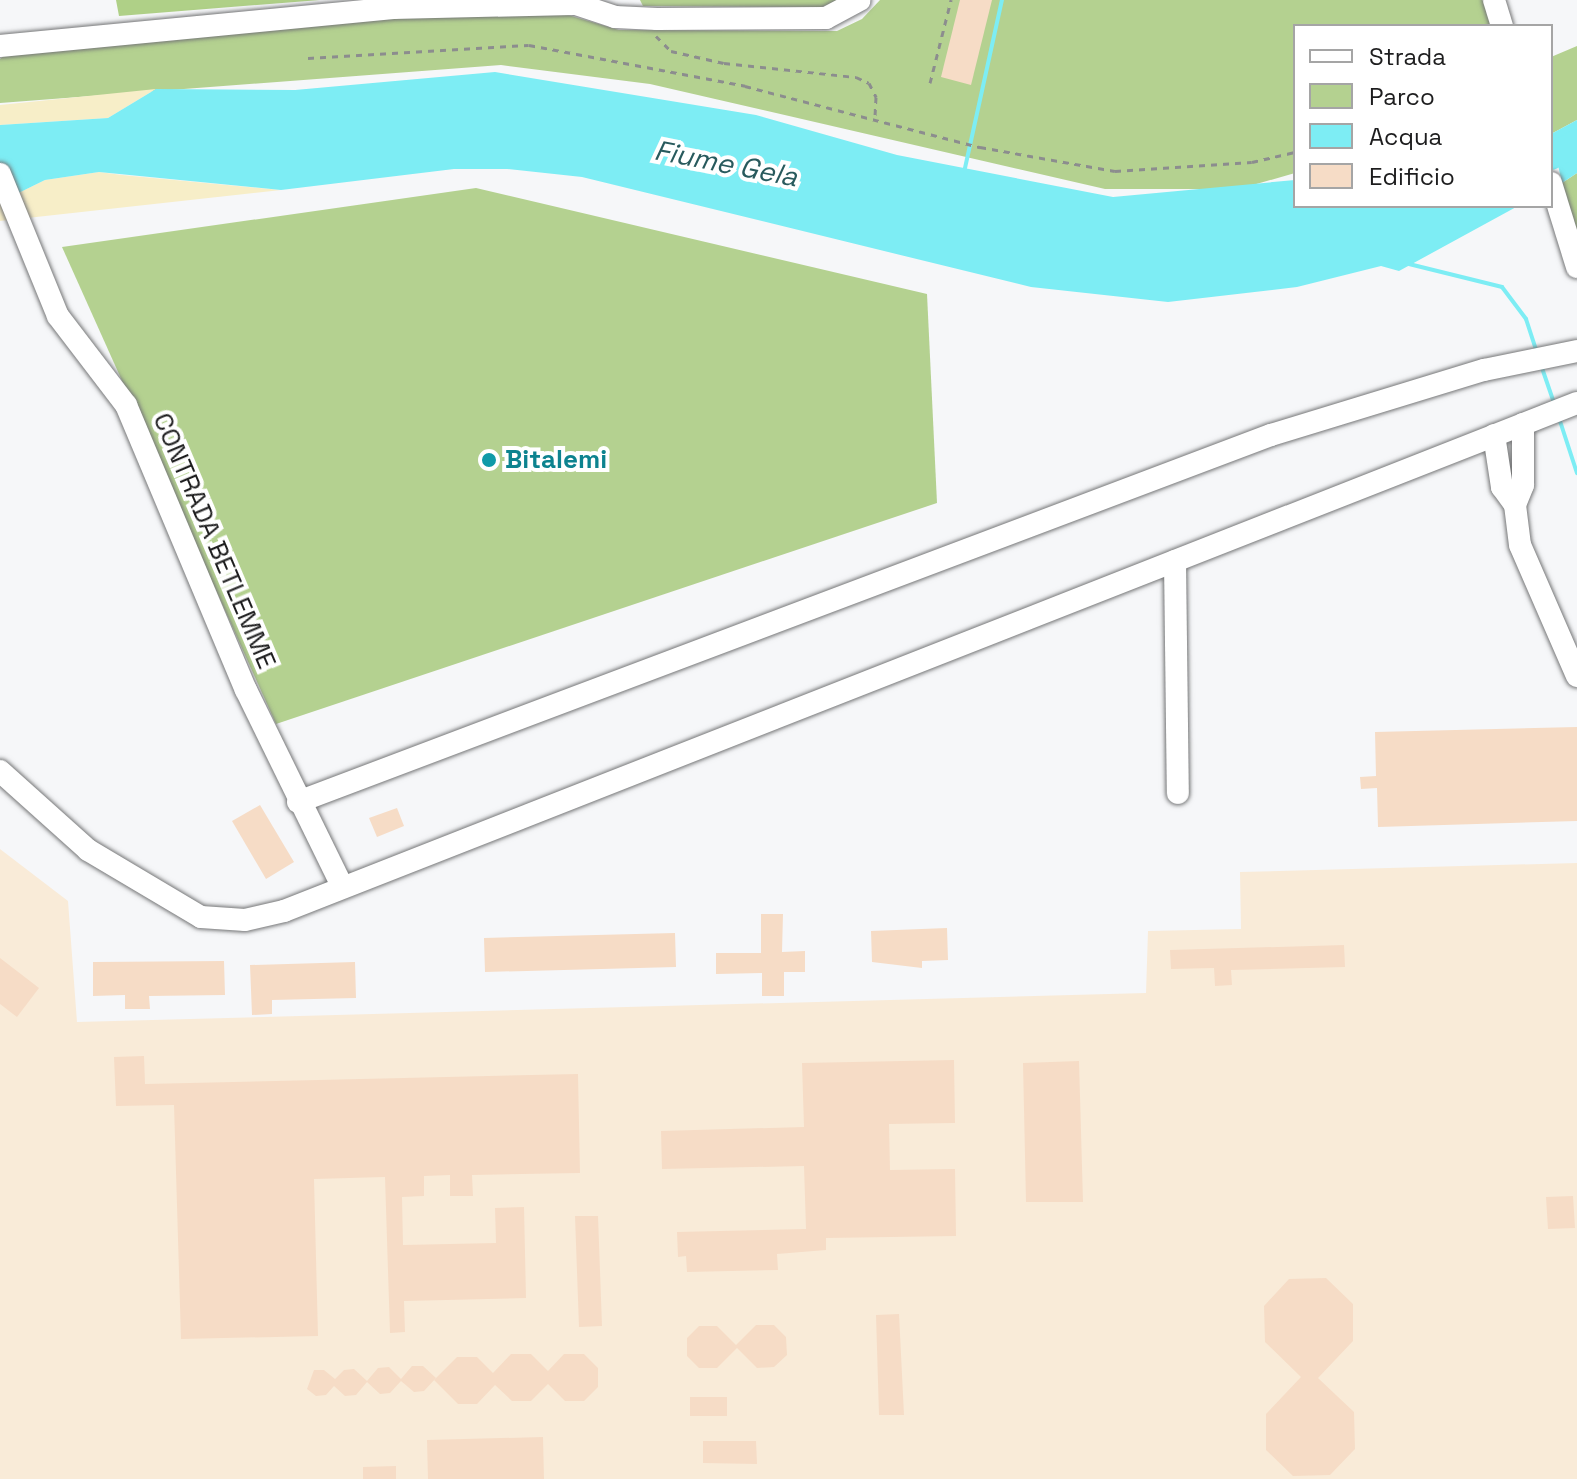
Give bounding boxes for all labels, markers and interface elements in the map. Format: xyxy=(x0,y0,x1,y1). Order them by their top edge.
legend xyxy=(1293,24,1553,208)
text: Strada xyxy=(1369,41,1446,72)
text: Parco xyxy=(1369,81,1435,112)
text: Acqua xyxy=(1369,121,1442,152)
water label: Fiume Gela xyxy=(652,133,800,193)
text: Edificio xyxy=(1369,161,1455,192)
street label: CONTRADA BETLEMME xyxy=(146,408,282,674)
place label: Bitalemi xyxy=(505,444,607,476)
marker: Bitalemi xyxy=(480,451,498,469)

